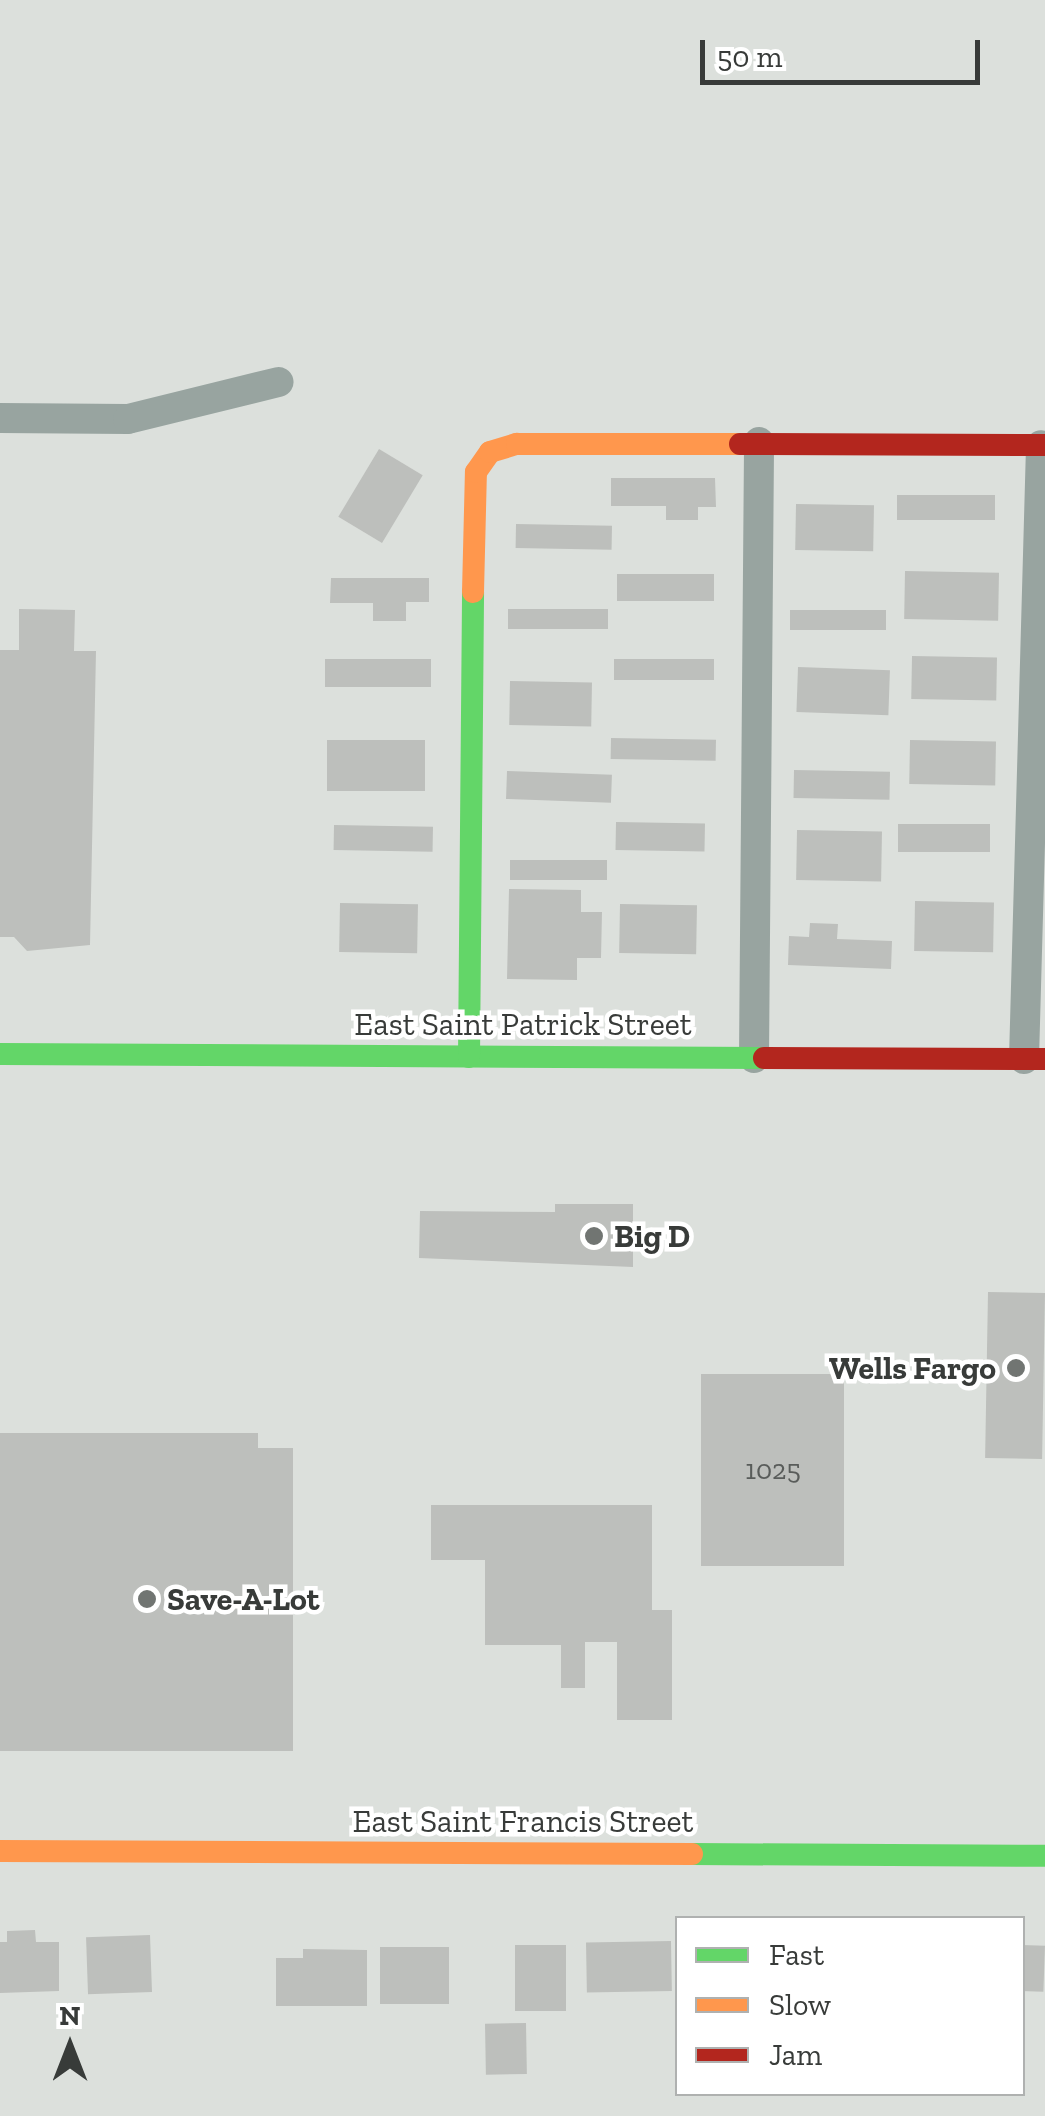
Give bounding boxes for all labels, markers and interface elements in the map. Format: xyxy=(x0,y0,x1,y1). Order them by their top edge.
scale bar xyxy=(705,20,985,82)
text: 50 m xyxy=(717,39,782,75)
street label: East Saint Patrick Street xyxy=(354,1005,692,1043)
place label: Big D xyxy=(614,1217,690,1255)
marker: Big D xyxy=(583,1225,605,1247)
place label: Wells Fargo xyxy=(829,1349,996,1387)
marker: Wells Fargo xyxy=(1005,1357,1027,1379)
house number: 1025 xyxy=(745,1453,801,1487)
place label: Save-A-Lot xyxy=(167,1580,320,1618)
marker: Save-A-Lot xyxy=(136,1588,158,1610)
street label: East Saint Francis Street xyxy=(353,1802,693,1840)
legend xyxy=(675,1916,1025,2096)
text: Fast xyxy=(769,1937,824,1973)
text: Slow xyxy=(769,1987,831,2023)
north arrow xyxy=(20,1996,120,2096)
text: N xyxy=(59,1999,81,2032)
text: Jam xyxy=(769,2037,822,2073)

